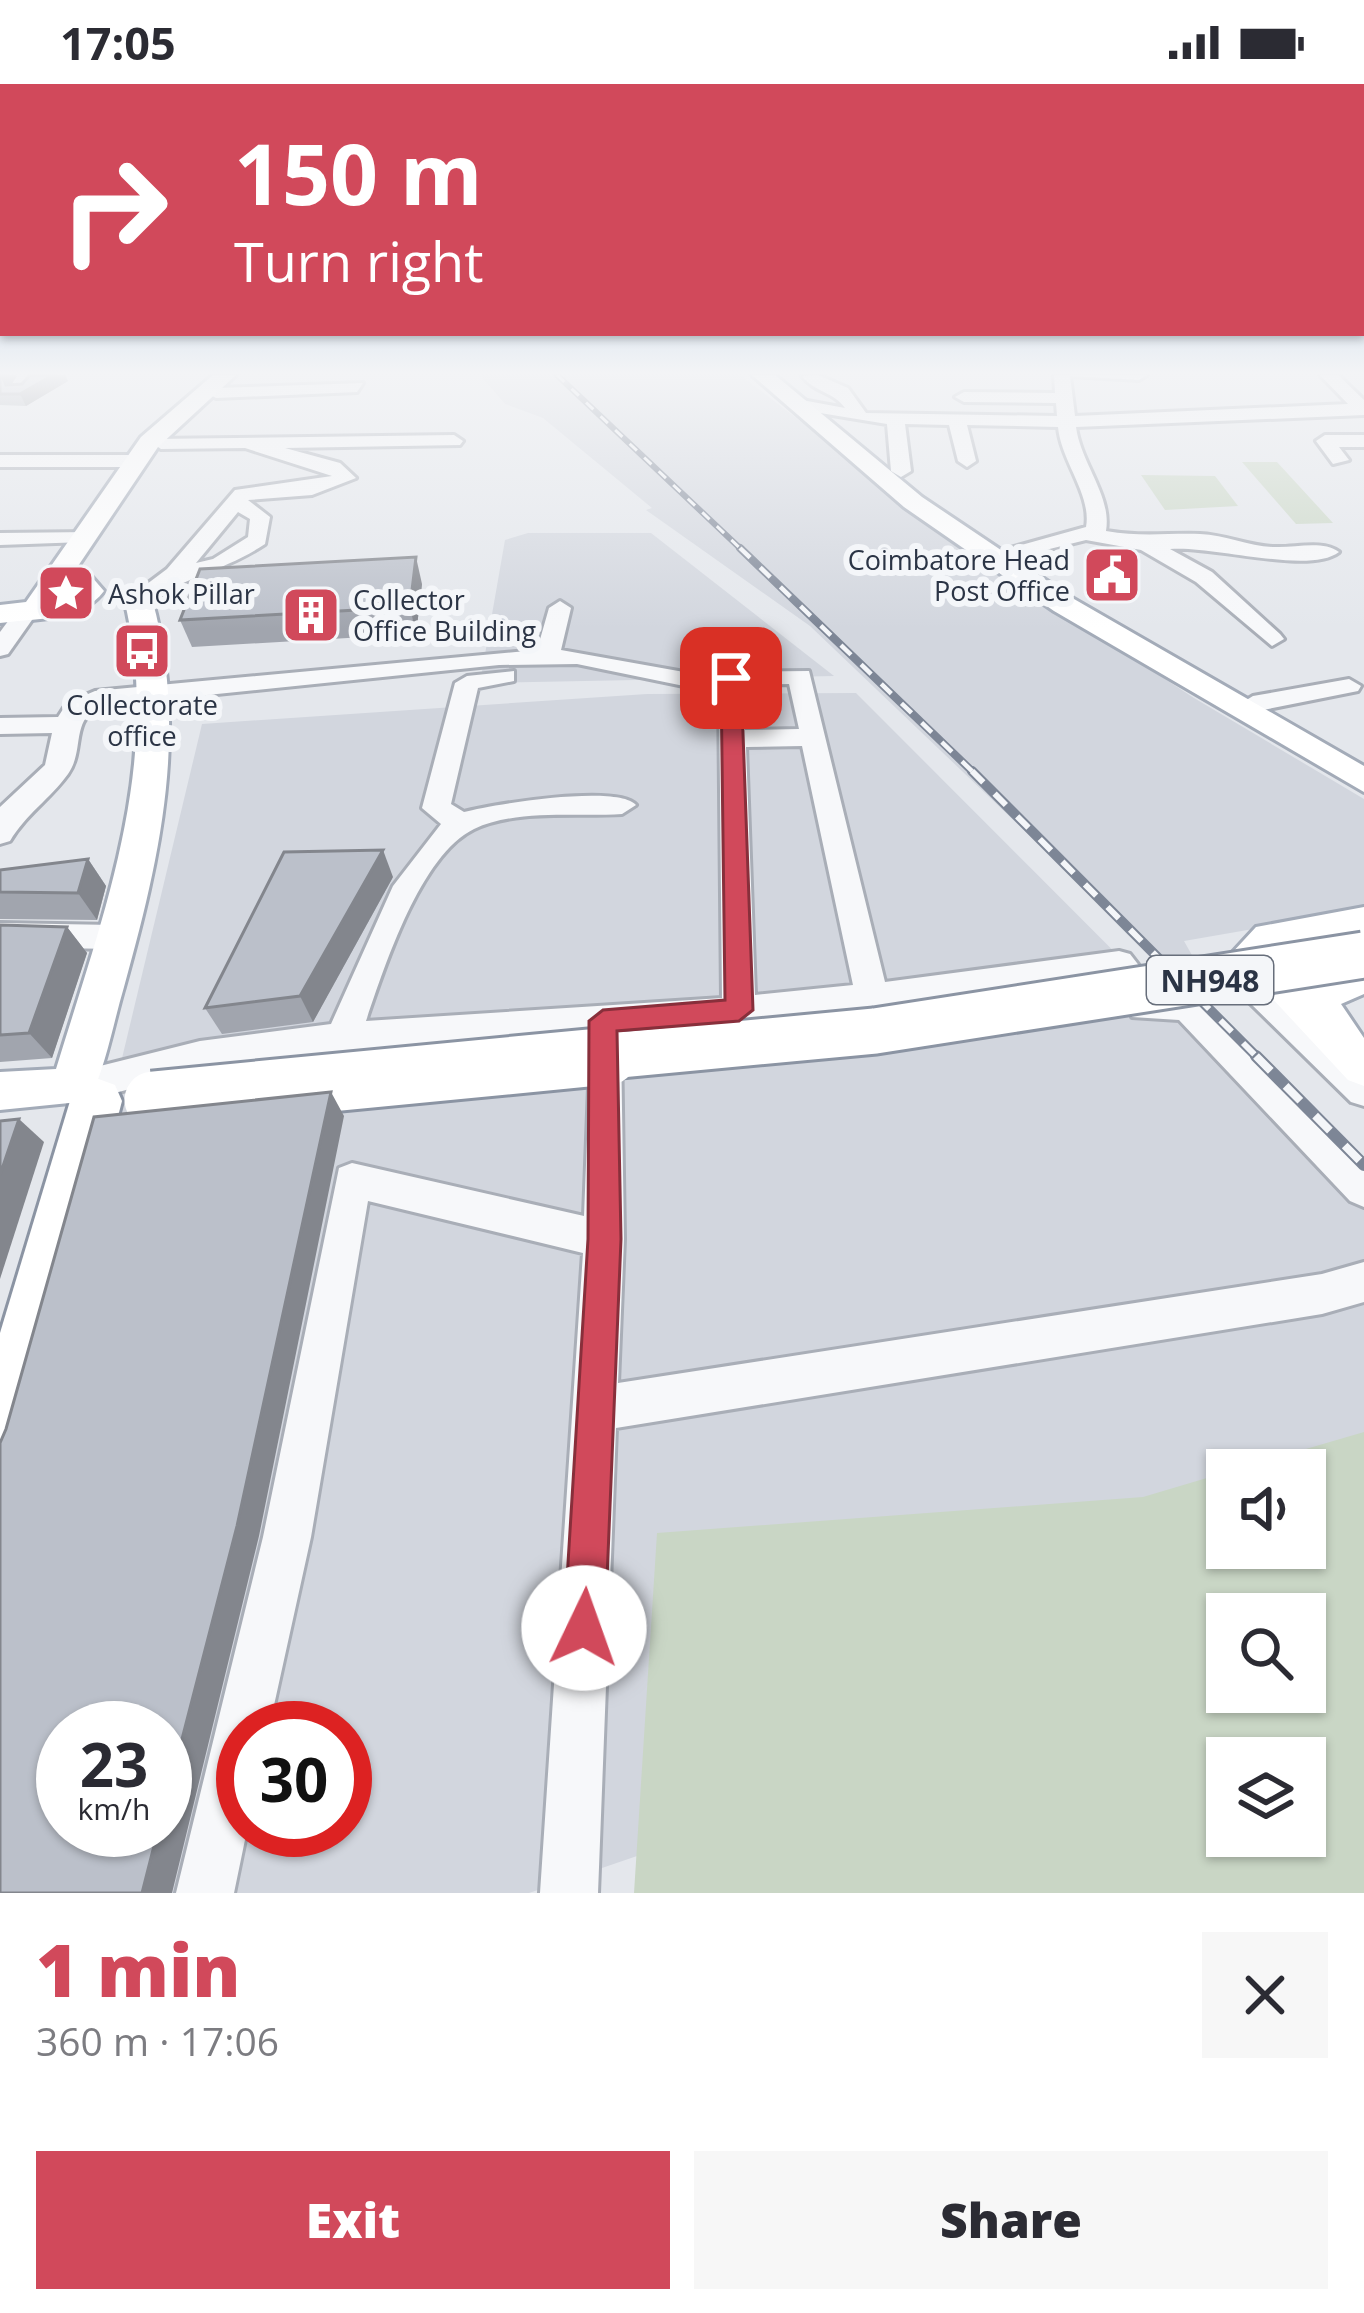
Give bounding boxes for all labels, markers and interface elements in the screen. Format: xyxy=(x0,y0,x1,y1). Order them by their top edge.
text: 17:05 xyxy=(60,12,176,73)
text: 150 m xyxy=(234,115,482,230)
icon: right xyxy=(36,132,192,288)
text: Turn right xyxy=(234,224,483,298)
place label: Coimbatore Head Post Office xyxy=(848,541,1070,609)
public building icon: Coimbatore Head Post Office xyxy=(1081,544,1143,606)
place icon: Ashok Pillar xyxy=(35,562,97,624)
place label: Ashok Pillar xyxy=(108,575,255,612)
place label: Collector Office Building xyxy=(353,581,537,649)
building icon: Collector Office Building xyxy=(280,584,342,646)
bus stop icon: Collectorate office xyxy=(111,620,173,682)
pin xyxy=(680,627,782,729)
icon: arrive xyxy=(698,645,764,711)
place label: Collectorate office xyxy=(66,686,218,754)
road number: NH948 xyxy=(1147,956,1273,1004)
map controls xyxy=(1206,1449,1326,1857)
button: sound xyxy=(1206,1449,1326,1569)
position arrow xyxy=(521,1565,647,1691)
button: search xyxy=(1206,1593,1326,1713)
speed limit sign: 30 xyxy=(216,1701,372,1857)
text: 23 xyxy=(80,1723,148,1805)
button: layers xyxy=(1206,1737,1326,1857)
text: km/h xyxy=(78,1788,150,1829)
text: 1 min xyxy=(36,1920,241,2018)
button: close xyxy=(1202,1932,1328,2058)
text: 360 m · 17:06 xyxy=(36,2014,279,2067)
button: Exit xyxy=(36,2151,670,2289)
button: Share xyxy=(694,2151,1328,2289)

